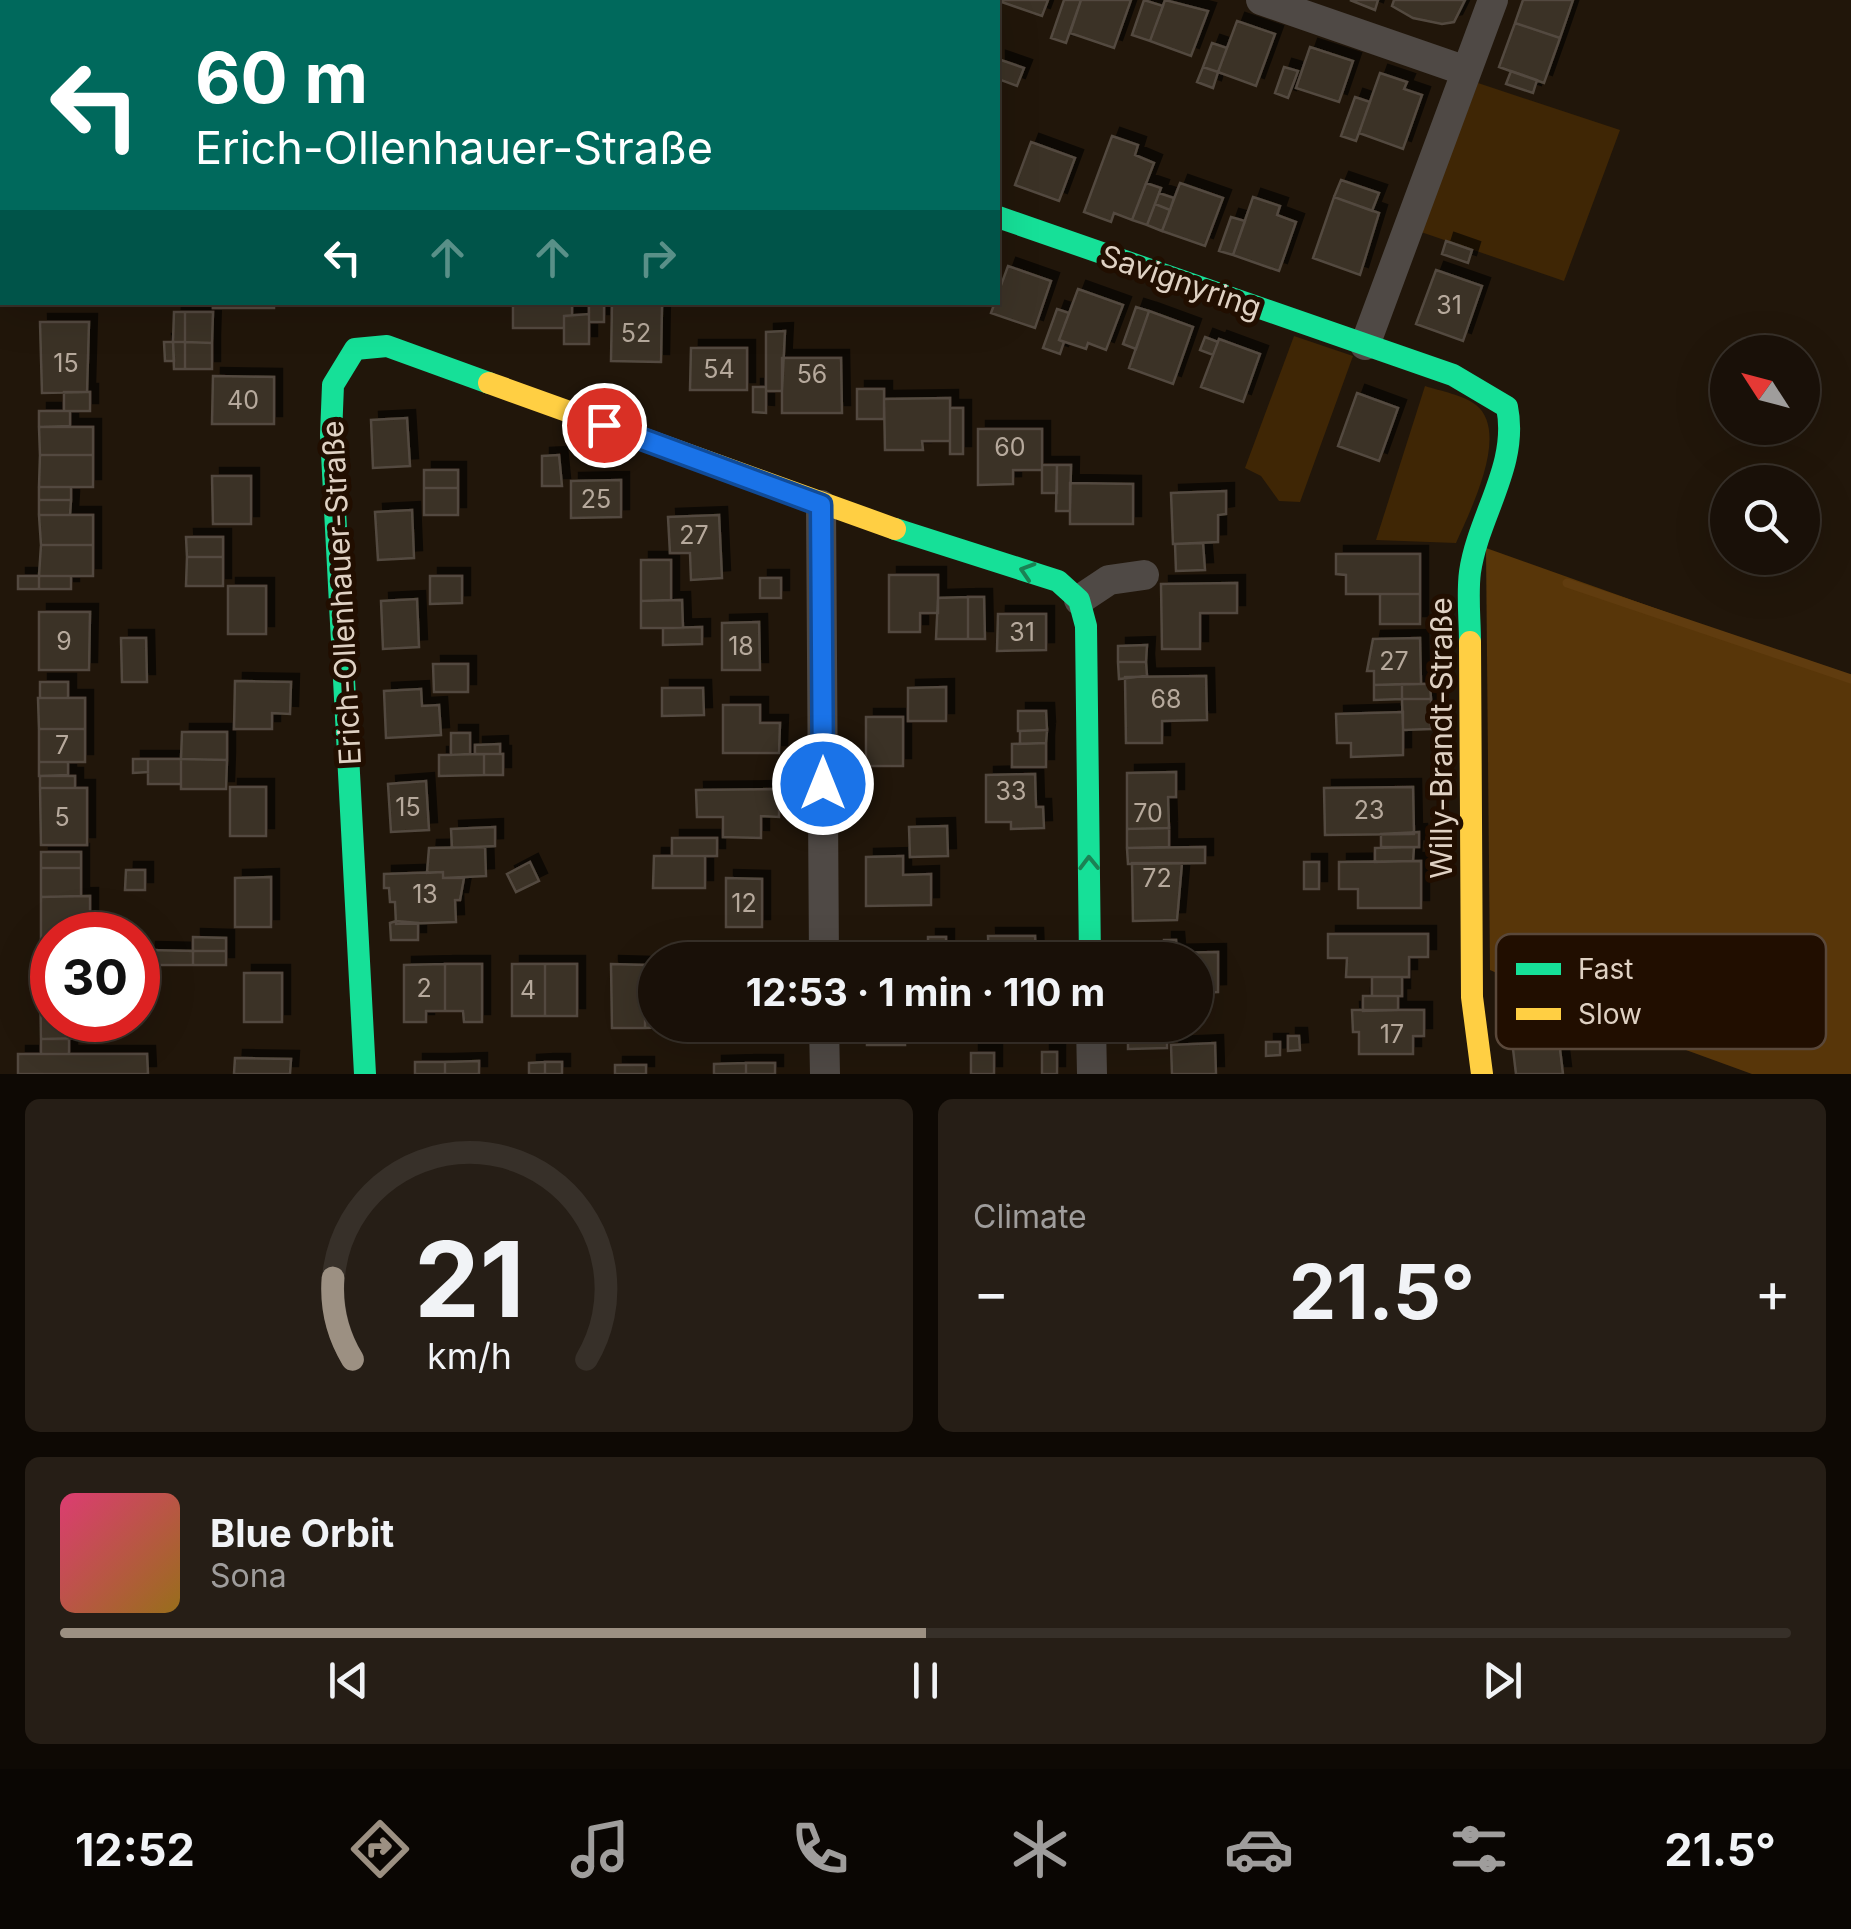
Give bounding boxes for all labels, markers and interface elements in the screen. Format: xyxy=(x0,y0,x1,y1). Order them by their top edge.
text: 60 m xyxy=(195,35,368,120)
icon: left xyxy=(30,40,160,170)
text: Erich-Ollenhauer-Straße xyxy=(195,120,713,175)
icon: left xyxy=(315,230,370,285)
icon: ahead xyxy=(420,230,475,285)
icon: ahead xyxy=(525,230,580,285)
icon: right xyxy=(630,230,685,285)
street label: Savignyring xyxy=(1096,237,1266,325)
house number: 31 xyxy=(1436,290,1462,320)
house number: 52 xyxy=(621,318,651,348)
north arrow xyxy=(1710,335,1820,445)
map controls xyxy=(1710,335,1820,575)
house number: 15 xyxy=(53,348,79,378)
house number: 54 xyxy=(703,354,735,384)
house number: 56 xyxy=(797,359,827,389)
pin xyxy=(562,383,647,468)
house number: 40 xyxy=(227,385,259,415)
icon: arrive xyxy=(577,398,632,453)
street label: Erich-Ollenhauer-Straße xyxy=(314,420,368,766)
house number: 60 xyxy=(994,432,1026,462)
button: search xyxy=(1710,465,1820,575)
house number: 25 xyxy=(581,484,611,514)
house number: 27 xyxy=(679,520,709,550)
one-way arrow xyxy=(1019,562,1036,582)
street label: Willy-Brandt-Straße xyxy=(1423,597,1459,879)
house number: 31 xyxy=(1009,617,1035,647)
house number: 9 xyxy=(56,626,72,656)
house number: 18 xyxy=(728,631,754,661)
house number: 27 xyxy=(1379,646,1409,676)
house number: 68 xyxy=(1151,684,1181,714)
house number: 7 xyxy=(55,730,69,760)
position arrow xyxy=(771,732,875,836)
house number: 33 xyxy=(996,776,1026,806)
house number: 15 xyxy=(395,792,421,822)
house number: 23 xyxy=(1354,795,1384,825)
house number: 70 xyxy=(1133,798,1163,828)
house number: 5 xyxy=(54,802,70,832)
one-way arrow xyxy=(1078,854,1100,870)
house number: 72 xyxy=(1142,863,1172,893)
house number: 13 xyxy=(412,879,438,909)
house number: 12 xyxy=(731,888,757,918)
speed limit sign: 30 xyxy=(30,912,160,1042)
legend xyxy=(1496,934,1826,1049)
text: Fast xyxy=(1578,952,1634,986)
text: 12:53 · 1 min · 110 m xyxy=(746,969,1105,1015)
house number: 2 xyxy=(416,973,432,1003)
house number: 4 xyxy=(520,975,536,1005)
text: Slow xyxy=(1578,997,1642,1031)
house number: 17 xyxy=(1380,1019,1404,1049)
text: Climate xyxy=(973,1197,1087,1236)
text: 21 xyxy=(414,1216,524,1342)
text: 21.5° xyxy=(1289,1246,1475,1337)
text: − xyxy=(973,1259,1009,1325)
text: + xyxy=(1755,1259,1791,1325)
text: km/h xyxy=(427,1334,511,1378)
text: Blue Orbit xyxy=(210,1510,394,1556)
text: Sona xyxy=(210,1556,287,1595)
icon: previous xyxy=(321,1653,376,1708)
icon: pause xyxy=(898,1653,953,1708)
icon: next xyxy=(1475,1653,1530,1708)
icon: directions xyxy=(345,1814,415,1884)
icon: music xyxy=(565,1814,635,1884)
icon: phone xyxy=(785,1814,855,1884)
icon: climate xyxy=(1005,1814,1075,1884)
icon: car xyxy=(1224,1814,1294,1884)
icon: filters xyxy=(1444,1814,1514,1884)
text: 12:52 xyxy=(75,1822,195,1877)
text: 21.5° xyxy=(1664,1822,1776,1877)

